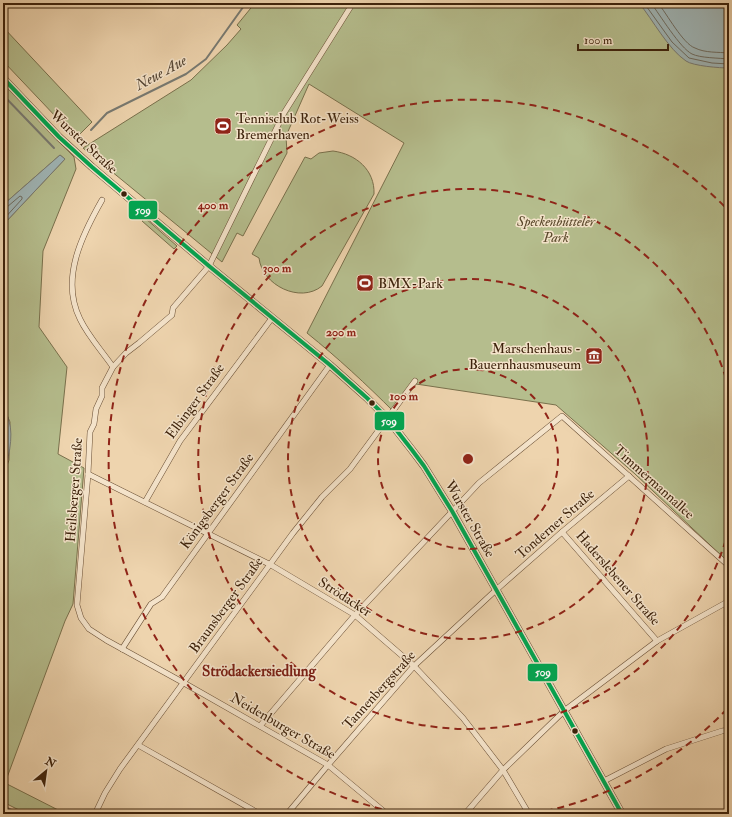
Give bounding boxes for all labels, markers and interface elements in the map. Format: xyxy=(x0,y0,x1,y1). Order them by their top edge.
scale bar xyxy=(578,26,668,52)
text: 100 m xyxy=(584,33,613,48)
water label: Neue Aue xyxy=(131,51,191,95)
street label: Wurster Straße xyxy=(46,106,121,178)
place label: Tennisclub Rot-Weiss Bremerhaven xyxy=(236,110,359,143)
sports icon: Tennisclub Rot-Weiss Bremerhaven xyxy=(213,116,233,136)
unlabelled marker xyxy=(119,189,129,199)
text: 400 m xyxy=(197,198,229,213)
line badge: 509 xyxy=(128,200,158,220)
text: 509 xyxy=(135,204,151,217)
park label: Speckenbütteler Park xyxy=(516,213,596,246)
text: 300 m xyxy=(263,261,292,276)
sports icon: BMX-Park xyxy=(355,273,375,293)
place label: BMX-Park xyxy=(378,275,443,292)
text: 200 m xyxy=(326,325,357,340)
place label: Marschenhaus - Bauernhausmuseum xyxy=(469,340,581,373)
museum icon: Marschenhaus - Bauernhausmuseum xyxy=(584,346,604,366)
street label: Elbinger Straße xyxy=(162,360,228,442)
text: 100 m xyxy=(390,389,419,404)
unlabelled marker xyxy=(367,398,377,408)
line badge: 509 xyxy=(374,411,405,431)
text: 509 xyxy=(381,415,397,428)
street label: Heilsberger Straße xyxy=(62,437,86,543)
street label: Timmermannallee xyxy=(610,441,698,523)
street label: Königsberger Straße xyxy=(177,450,258,552)
centre of rings xyxy=(461,452,475,466)
street label: Wurster Straße xyxy=(441,477,499,561)
street label: Tonderner Straße xyxy=(512,485,598,563)
street label: Haderslebener Straße xyxy=(572,527,664,629)
street label: Braunsberger Straße xyxy=(185,553,267,656)
street label: Strödacker xyxy=(315,574,375,621)
street label: Tannenbergstraße xyxy=(339,647,419,733)
district label: Strödackersiedlung xyxy=(202,662,316,682)
line badge: 509 xyxy=(527,663,558,682)
text: 509 xyxy=(535,666,551,679)
street label: Neidenburger Straße xyxy=(227,689,339,763)
unlabelled marker xyxy=(570,726,580,736)
north arrow xyxy=(26,751,66,791)
text: N xyxy=(42,754,59,771)

